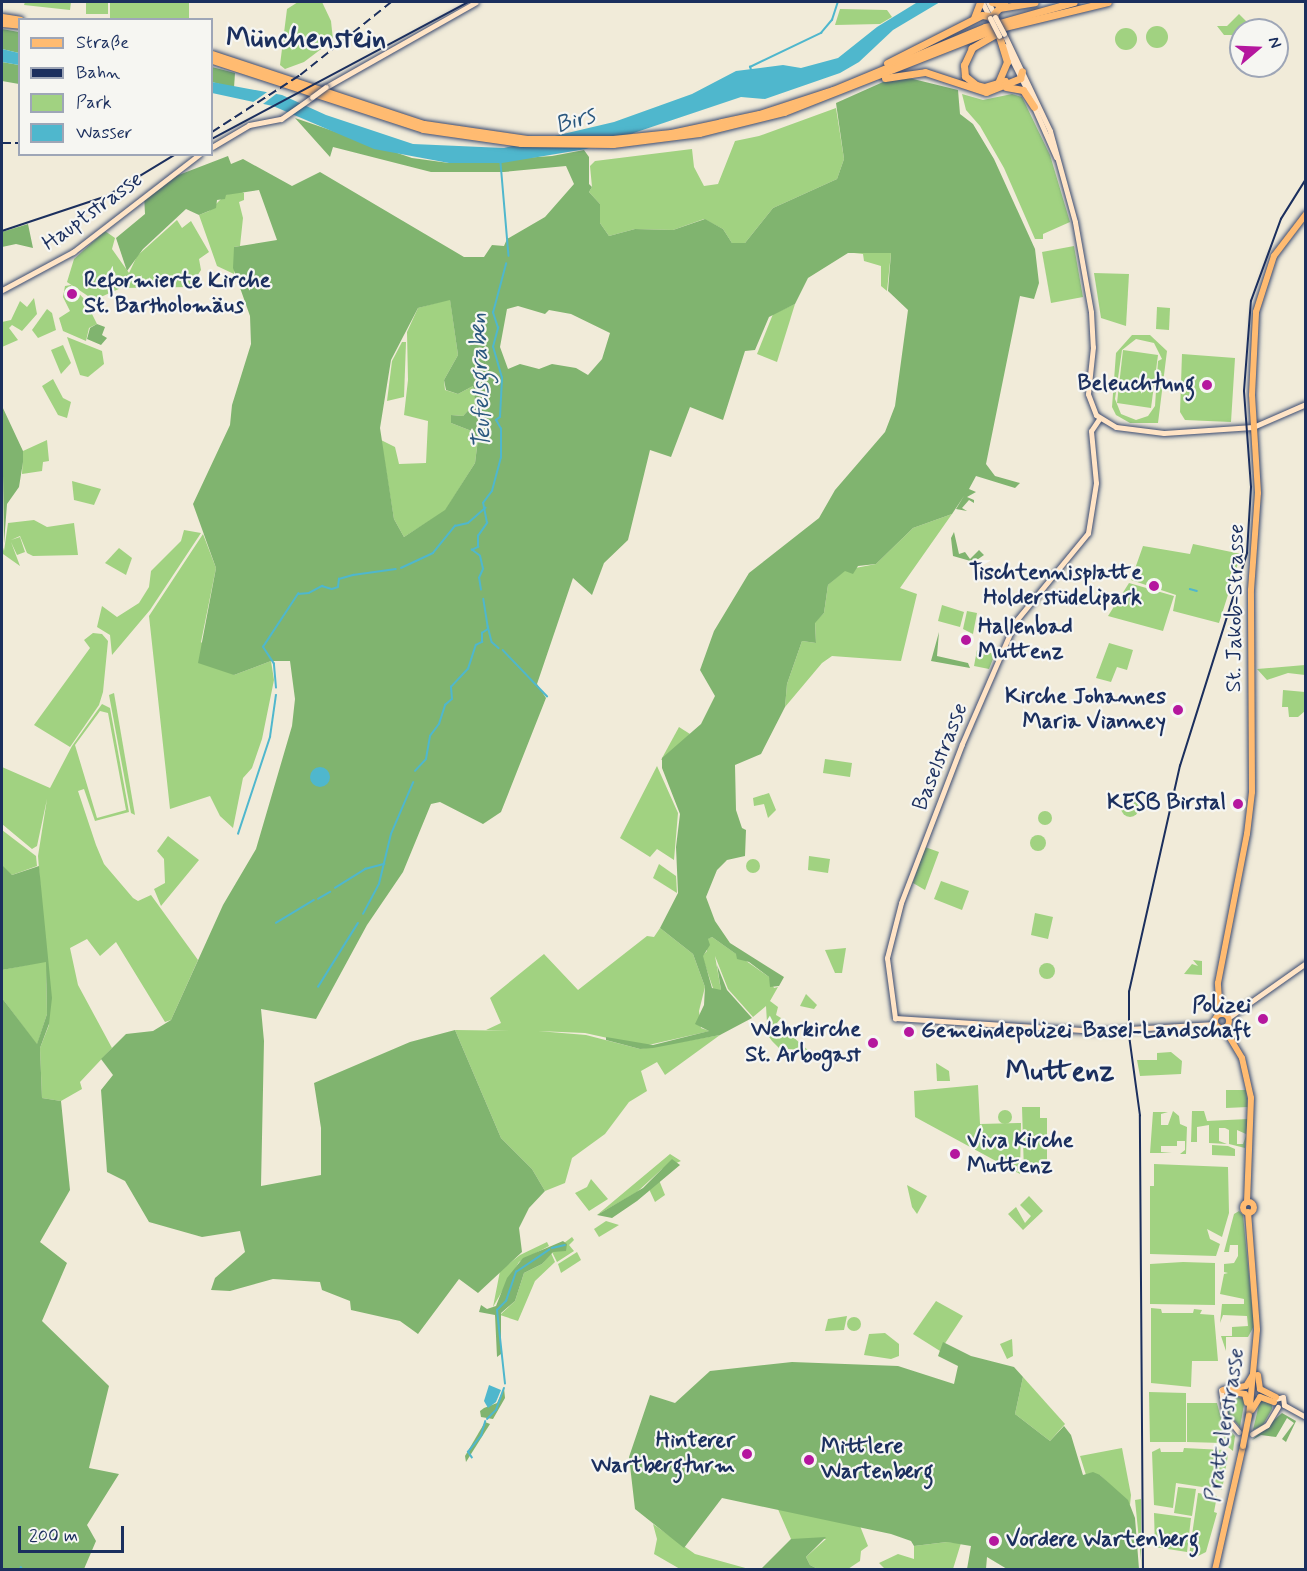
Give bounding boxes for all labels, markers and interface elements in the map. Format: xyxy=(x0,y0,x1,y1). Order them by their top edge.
legend xyxy=(18,18,213,156)
north arrow xyxy=(1229,18,1289,78)
district label: Münchenstein xyxy=(226,23,386,57)
text: Straße xyxy=(76,31,129,55)
text: N xyxy=(1263,34,1286,51)
text: Bahn xyxy=(76,61,120,85)
text: Park xyxy=(76,91,112,115)
water label: Birs xyxy=(552,101,598,141)
text: Wasser xyxy=(76,121,132,145)
street label: Hauptstrasse xyxy=(38,167,148,257)
place label: Reformierte Kirche St. Bartholomäus xyxy=(84,268,270,320)
marker: Reformierte Kirche St. Bartholomäus xyxy=(65,287,79,301)
water label: Teufelsgraben xyxy=(464,312,498,450)
place label: Beleuchtung xyxy=(1078,372,1195,398)
marker: Beleuchtung xyxy=(1200,378,1214,392)
street label: St. Jakob-Strasse xyxy=(1221,523,1251,693)
place label: Tischtennisplatte Holderstüdelipark xyxy=(969,560,1142,612)
marker: Tischtennisplatte Holderstüdelipark xyxy=(1147,579,1161,593)
place label: Hallenbad Muttenz xyxy=(978,614,1073,666)
marker: Hallenbad Muttenz xyxy=(959,633,973,647)
place label: Kirche Johannes Maria Vianney xyxy=(1007,684,1166,736)
street label: Baselstrasse xyxy=(907,699,975,815)
marker: Kirche Johannes Maria Vianney xyxy=(1171,703,1185,717)
place label: KESB Birstal xyxy=(1107,791,1226,817)
marker: KESB Birstal xyxy=(1231,797,1245,811)
place label: Polizei Basel-Landschaft xyxy=(1083,993,1251,1044)
marker: Polizei Basel-Landschaft xyxy=(1256,1012,1270,1026)
place label: Wehrkirche St. Arbogast xyxy=(745,1017,861,1068)
place label: Gemeindepolizei xyxy=(921,1019,1072,1045)
marker: Gemeindepolizei xyxy=(902,1025,916,1039)
marker: Wehrkirche St. Arbogast xyxy=(866,1036,880,1050)
district label: Muttenz xyxy=(1006,1056,1114,1090)
place label: Viva Kirche Muttenz xyxy=(967,1128,1076,1180)
marker: Viva Kirche Muttenz xyxy=(948,1147,962,1161)
street label: Prattelerstrasse xyxy=(1201,1346,1251,1504)
place label: Hinterer Wartbergturm xyxy=(591,1428,735,1480)
place label: Mittlere Wartenberg xyxy=(821,1434,934,1486)
marker: Hinterer Wartbergturm xyxy=(740,1447,754,1461)
marker: Mittlere Wartenberg xyxy=(802,1453,816,1467)
scale bar xyxy=(21,1514,128,1552)
text: 200 m xyxy=(29,1524,78,1548)
place label: Vordere Wartenberg xyxy=(1006,1528,1196,1554)
marker: Vordere Wartenberg xyxy=(987,1534,1001,1548)

